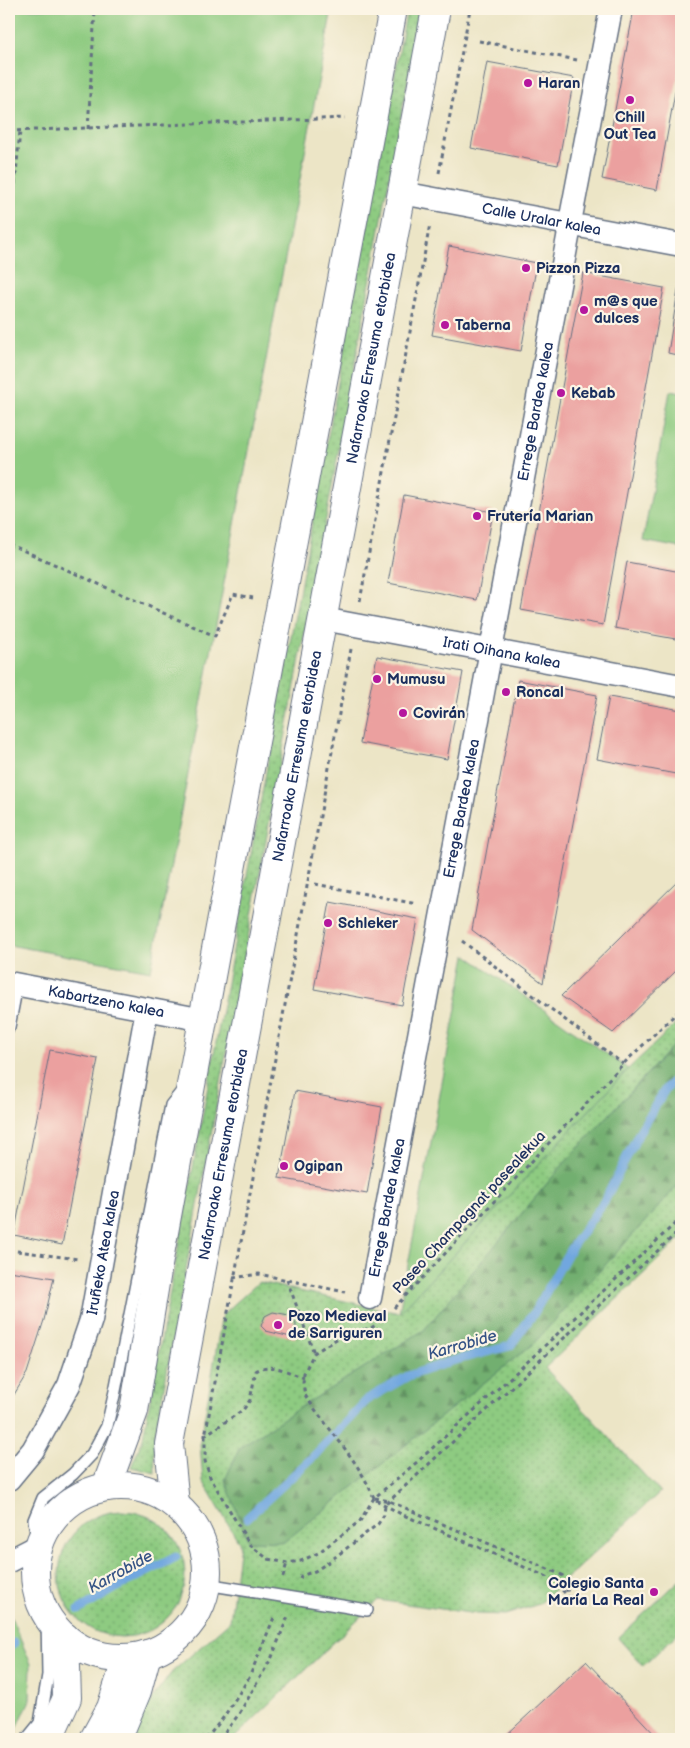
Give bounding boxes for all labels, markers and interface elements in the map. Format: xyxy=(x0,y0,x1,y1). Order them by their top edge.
place label: Haran xyxy=(538,74,580,93)
marker: Haran xyxy=(522,77,534,89)
marker: Chill Out Tea xyxy=(624,94,636,106)
place label: Chill Out Tea xyxy=(604,108,656,144)
street label: Calle Uralar kalea xyxy=(480,199,603,240)
street label: Nafarroako Erresuma etorbidea xyxy=(343,251,401,465)
place label: Pizzon Pizza xyxy=(536,259,620,278)
marker: Pizzon Pizza xyxy=(520,262,532,274)
place label: m@s que dulces xyxy=(594,292,658,328)
marker: m@s que dulces xyxy=(578,304,590,316)
place label: Taberna xyxy=(455,316,511,335)
marker: Taberna xyxy=(439,319,451,331)
street label: Errege Bardea kalea xyxy=(514,340,558,483)
place label: Kebab xyxy=(571,384,616,403)
marker: Kebab xyxy=(555,387,567,399)
place label: Frutería Marian xyxy=(487,507,594,526)
marker: Frutería Marian xyxy=(471,510,483,522)
street label: Irati Oihana kalea xyxy=(441,633,562,673)
street label: Nafarroako Erresuma etorbidea xyxy=(269,649,326,863)
place label: Mumusu xyxy=(387,670,445,689)
marker: Mumusu xyxy=(371,673,383,685)
place label: Roncal xyxy=(516,683,564,702)
marker: Roncal xyxy=(500,686,512,698)
place label: Covirán xyxy=(413,704,465,723)
marker: Covirán xyxy=(397,707,409,719)
street label: Errege Bardea kalea xyxy=(440,737,484,880)
place label: Schleker xyxy=(338,914,399,933)
marker: Schleker xyxy=(322,917,334,929)
street label: Kabartzeno kalea xyxy=(46,982,166,1022)
street label: Nafarroako Erresuma etorbidea xyxy=(194,1047,252,1262)
street label: Paseo Champagnat pasealekua xyxy=(389,1127,550,1298)
street label: Errege Bardea kalea xyxy=(365,1136,410,1279)
place label: Ogipan xyxy=(294,1157,343,1176)
marker: Ogipan xyxy=(278,1160,290,1172)
street label: Iruñeko Atea kalea xyxy=(83,1189,124,1317)
place label: Pozo Medieval de Sarriguren xyxy=(288,1307,387,1343)
marker: Pozo Medieval de Sarriguren xyxy=(272,1319,284,1331)
water label: Karrobide xyxy=(426,1327,499,1364)
water label: Karrobide xyxy=(85,1547,156,1598)
place label: Colegio Santa María La Real xyxy=(548,1574,644,1610)
marker: Colegio Santa María La Real xyxy=(648,1586,660,1598)

